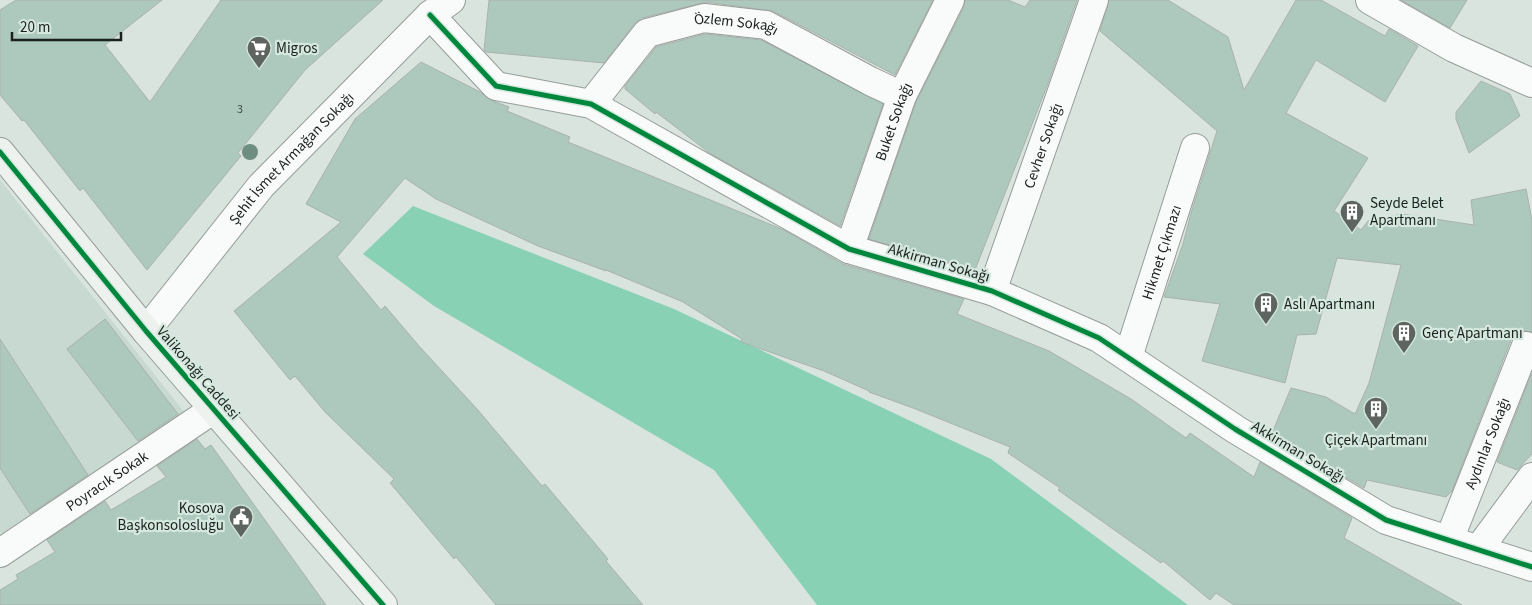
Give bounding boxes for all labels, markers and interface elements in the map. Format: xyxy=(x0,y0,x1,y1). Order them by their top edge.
street label: Özlem Sokağı xyxy=(692,8,782,40)
scale bar xyxy=(12,10,121,42)
text: 20 m xyxy=(20,17,50,38)
supermarket icon: Migros xyxy=(246,35,272,69)
place label: Migros xyxy=(276,38,318,59)
street label: Buket Sokağı xyxy=(870,79,918,164)
street label: Şehit İsmet Armağan Sokağı xyxy=(224,87,359,229)
street label: Cevher Sokağı xyxy=(1018,100,1068,191)
house number: 3 xyxy=(237,101,243,118)
place label: Seyde Belet Apartmanı xyxy=(1370,193,1444,231)
building icon: Seyde Belet Apartmanı xyxy=(1339,199,1365,233)
street label: Hikmet Çıkmazı xyxy=(1137,202,1187,302)
street label: Akkirman Sokağı xyxy=(885,238,993,288)
building icon: Aslı Apartmanı xyxy=(1253,291,1279,325)
place label: Aslı Apartmanı xyxy=(1284,294,1375,315)
building icon: Genç Apartmanı xyxy=(1391,320,1417,354)
street label: Valikonağı Caddesi xyxy=(151,322,245,424)
place label: Genç Apartmanı xyxy=(1422,323,1523,344)
street label: Aydınlar Sokağı xyxy=(1460,394,1515,492)
building icon: Çiçek Apartmanı xyxy=(1363,396,1389,430)
street label: Akkirman Sokağı xyxy=(1247,416,1349,488)
place label: Çiçek Apartmanı xyxy=(1325,430,1427,451)
street label: Poyracık Sokak xyxy=(62,445,153,516)
place label: Kosova Başkonsolosluğu xyxy=(118,498,224,536)
public building icon: Kosova Başkonsolosluğu xyxy=(228,504,254,538)

